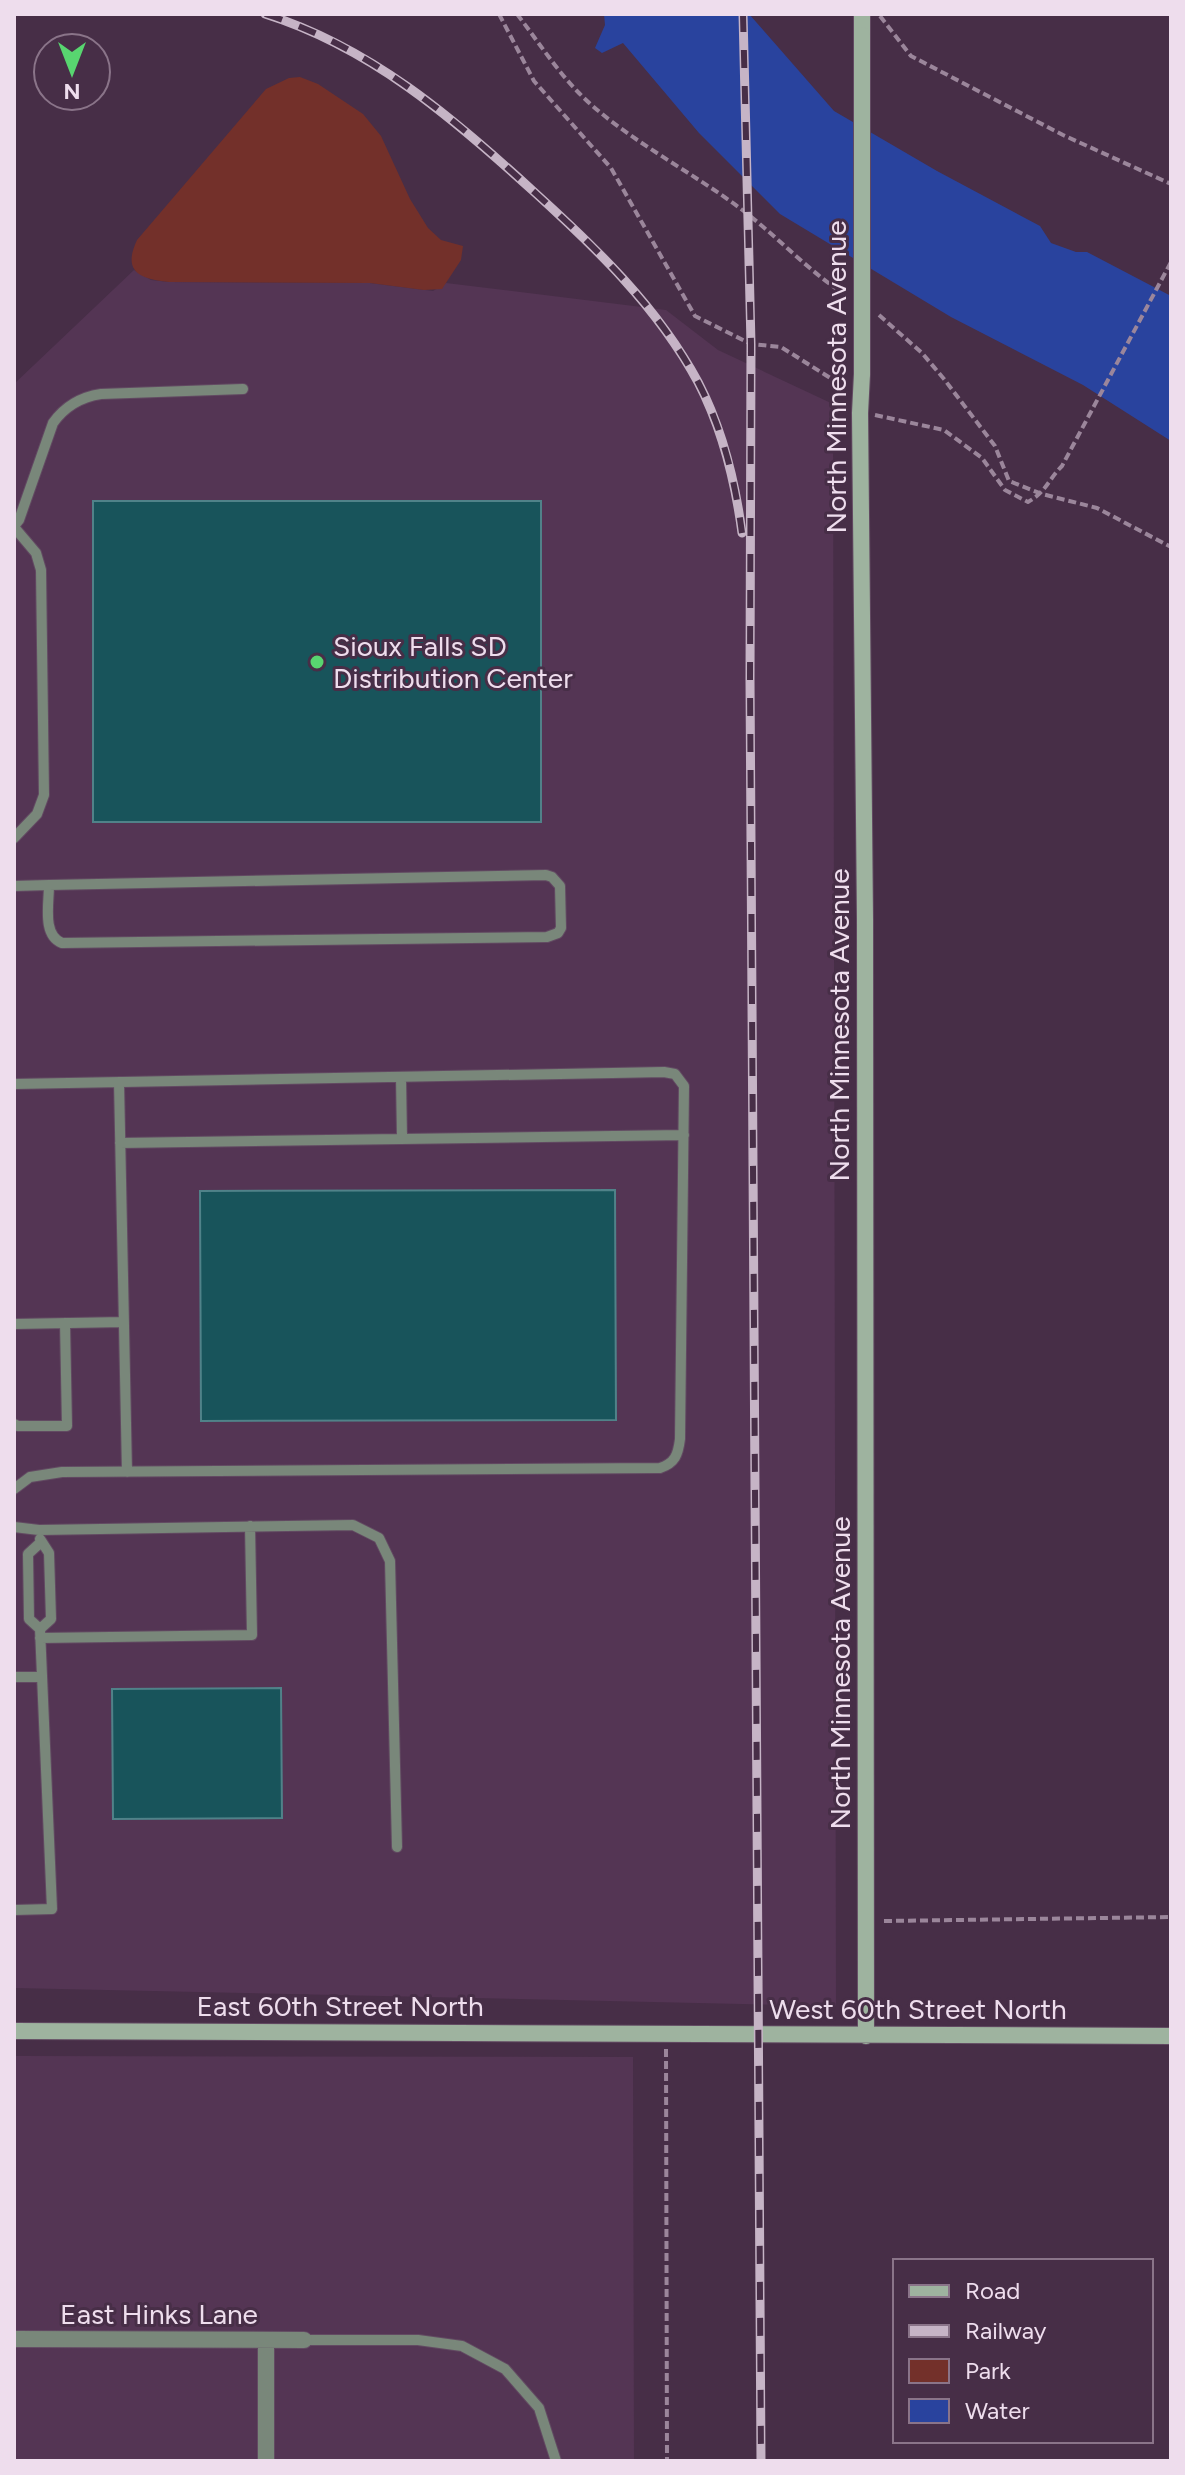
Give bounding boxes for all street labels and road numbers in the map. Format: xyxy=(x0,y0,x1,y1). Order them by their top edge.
street label: North Minnesota Avenue xyxy=(819,221,853,533)
street label: North Minnesota Avenue xyxy=(822,869,856,1181)
street label: North Minnesota Avenue xyxy=(823,1517,857,1829)
street label: East 60th Street North xyxy=(196,1989,484,2023)
street label: West 60th Street North xyxy=(769,1992,1067,2026)
street label: East Hinks Lane xyxy=(60,2297,258,2331)

